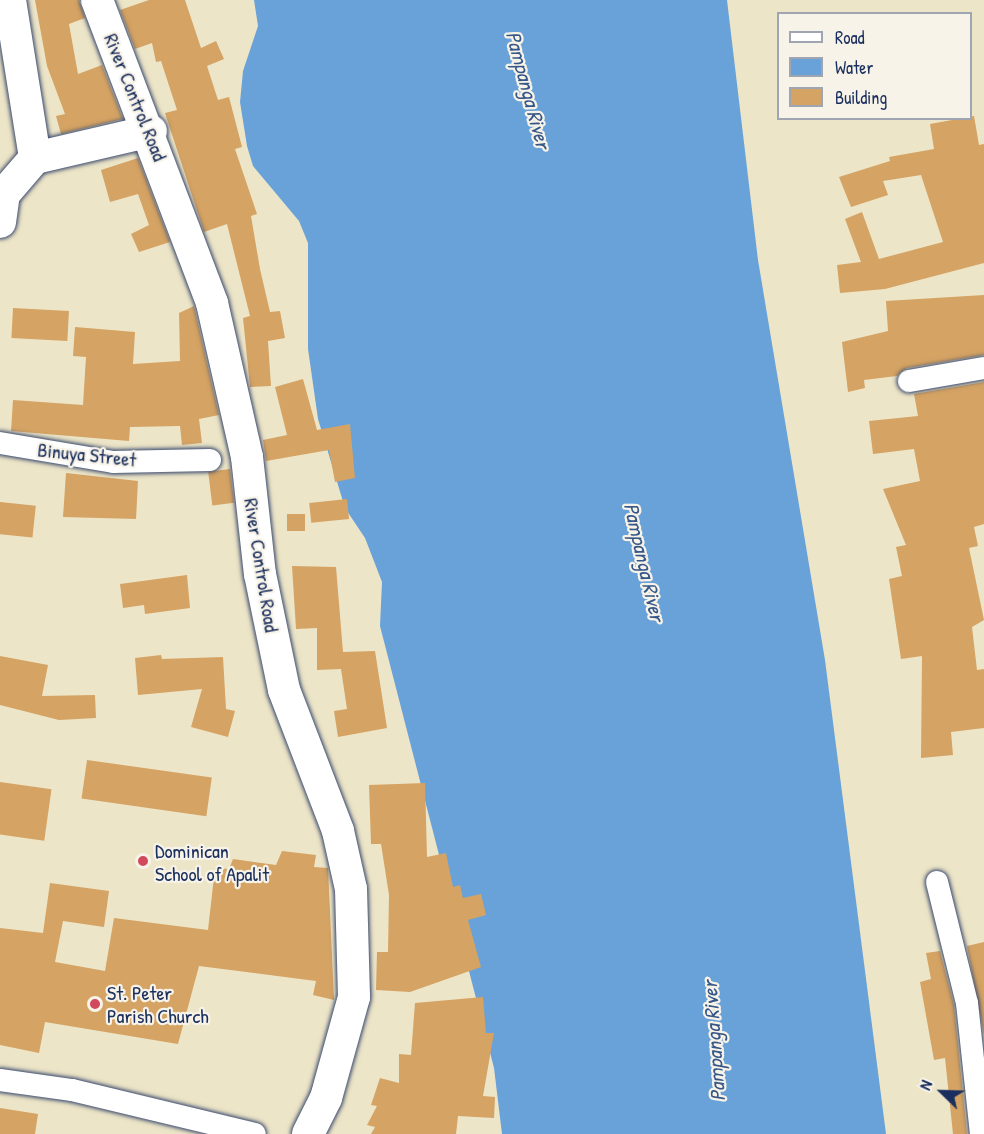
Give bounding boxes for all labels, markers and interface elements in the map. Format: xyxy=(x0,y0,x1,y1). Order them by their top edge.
legend xyxy=(777,12,972,120)
text: Road xyxy=(835,25,865,50)
water label: Pampanga River xyxy=(500,28,556,152)
street label: River Control Road xyxy=(100,30,172,164)
text: Water xyxy=(835,55,873,80)
text: Building xyxy=(835,85,887,110)
street label: Binuya Street xyxy=(36,437,138,471)
street label: River Control Road xyxy=(240,496,284,634)
water label: Pampanga River xyxy=(618,500,670,624)
place label: Dominican School of Apalit xyxy=(155,838,269,885)
marker: Dominican School of Apalit xyxy=(136,854,150,868)
water label: Pampanga River xyxy=(697,980,731,1102)
place label: St. Peter Parish Church xyxy=(107,981,209,1028)
marker: St. Peter Parish Church xyxy=(88,997,102,1011)
north arrow xyxy=(912,1062,972,1122)
text: N xyxy=(914,1077,937,1093)

